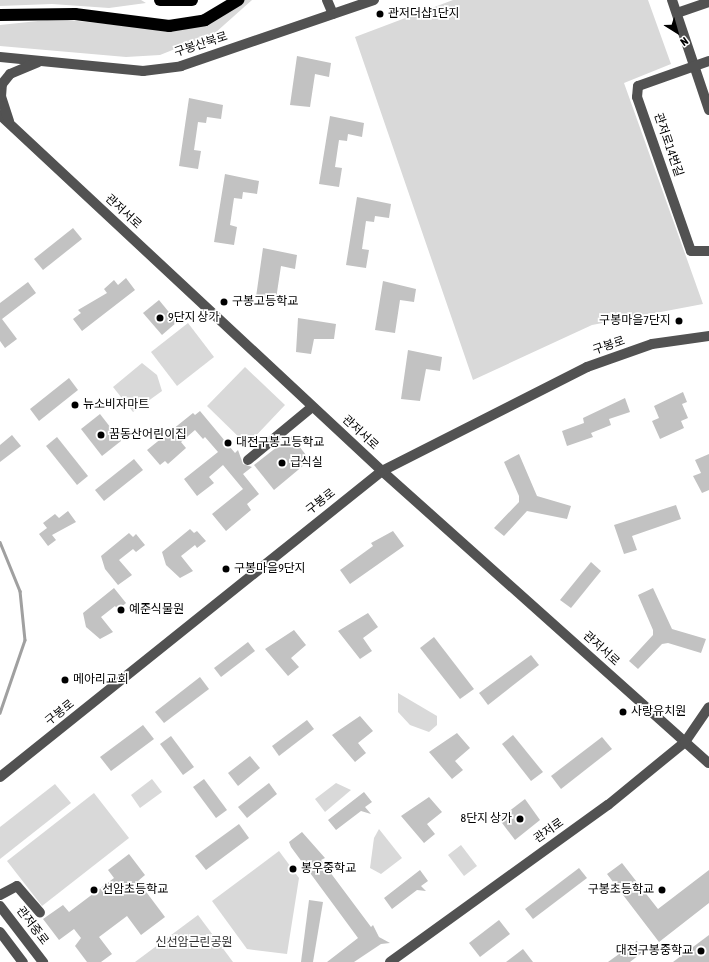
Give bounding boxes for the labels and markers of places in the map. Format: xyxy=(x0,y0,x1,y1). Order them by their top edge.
place label: 관저더샵1단지 xyxy=(388,7,460,21)
marker: 관저더샵1단지 xyxy=(375,9,385,19)
place label: 구봉고등학교 xyxy=(232,295,298,309)
marker: 구봉고등학교 xyxy=(219,297,229,307)
place label: 9단지 상가 xyxy=(168,311,219,325)
marker: 9단지 상가 xyxy=(155,313,165,323)
place label: 구봉마을7단지 xyxy=(599,314,671,328)
marker: 구봉마을7단지 xyxy=(674,316,684,326)
place label: 뉴소비자마트 xyxy=(83,398,149,412)
marker: 뉴소비자마트 xyxy=(70,400,80,410)
place label: 꿈동산어린이집 xyxy=(109,428,186,442)
marker: 꿈동산어린이집 xyxy=(96,430,106,440)
place label: 대전구봉고등학교 xyxy=(236,436,324,450)
marker: 대전구봉고등학교 xyxy=(223,438,233,448)
place label: 급식실 xyxy=(290,456,323,470)
marker: 급식실 xyxy=(277,458,287,468)
place label: 구봉마을9단지 xyxy=(234,562,306,576)
marker: 구봉마을9단지 xyxy=(221,564,231,574)
place label: 예준식물원 xyxy=(129,603,184,617)
marker: 예준식물원 xyxy=(116,605,126,615)
place label: 메아리교회 xyxy=(73,673,128,687)
marker: 메아리교회 xyxy=(60,675,70,685)
place label: 사랑유치원 xyxy=(631,705,686,719)
marker: 사랑유치원 xyxy=(618,707,628,717)
place label: 8단지 상가 xyxy=(461,812,512,826)
marker: 8단지 상가 xyxy=(515,814,525,824)
place label: 봉우중학교 xyxy=(301,862,356,876)
marker: 봉우중학교 xyxy=(288,864,298,874)
place label: 선암초등학교 xyxy=(102,883,168,897)
place label: 구봉초등학교 xyxy=(588,883,654,897)
marker: 선암초등학교 xyxy=(89,885,99,895)
marker: 구봉초등학교 xyxy=(657,885,667,895)
place label: 대전구봉중학교 xyxy=(616,944,693,958)
marker: 대전구봉중학교 xyxy=(696,946,706,956)

